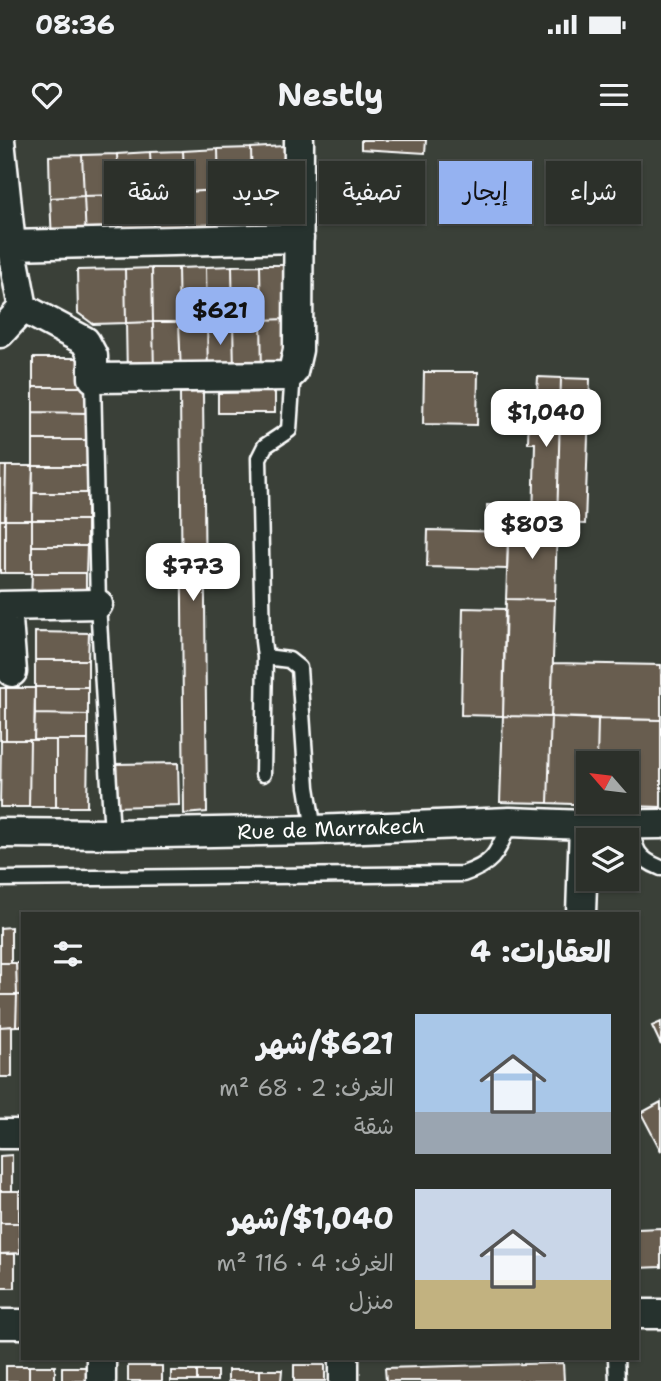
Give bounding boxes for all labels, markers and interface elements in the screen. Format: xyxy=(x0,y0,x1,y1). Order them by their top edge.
text: 08:36 xyxy=(35,7,115,42)
text: Nestly xyxy=(277,73,384,116)
icon: heart xyxy=(28,76,66,114)
icon: menu xyxy=(595,76,633,114)
chip: شقة xyxy=(104,161,194,224)
chip: جديد xyxy=(208,161,305,224)
chip: تصفية xyxy=(319,161,425,224)
chip: إيجار xyxy=(439,161,532,224)
chip: شراء xyxy=(546,161,641,224)
pin: $621 xyxy=(179,288,261,347)
text: $621 xyxy=(192,295,248,325)
pin: $1,040 xyxy=(489,390,603,449)
text: $1,040 xyxy=(507,397,585,427)
pin: $803 xyxy=(491,502,573,561)
text: $803 xyxy=(500,509,564,539)
pin: $773 xyxy=(152,544,234,603)
text: $773 xyxy=(162,551,224,581)
north arrow xyxy=(576,751,639,814)
map controls xyxy=(576,751,639,891)
street label: Rue de Marrakech xyxy=(237,812,425,846)
button: layers xyxy=(576,828,639,891)
text: العقارات: 4 xyxy=(470,931,611,972)
icon: filters xyxy=(49,935,87,973)
text: $621/شهر xyxy=(257,1023,394,1064)
icon: home xyxy=(471,1042,555,1126)
text: الغرف: 2 · 68 m² xyxy=(219,1073,394,1103)
text: شقة xyxy=(354,1111,394,1141)
text: $1,040/شهر xyxy=(229,1198,394,1239)
icon: home xyxy=(471,1217,555,1301)
text: الغرف: 4 · 116 m² xyxy=(216,1248,394,1278)
text: منزل xyxy=(349,1286,394,1316)

